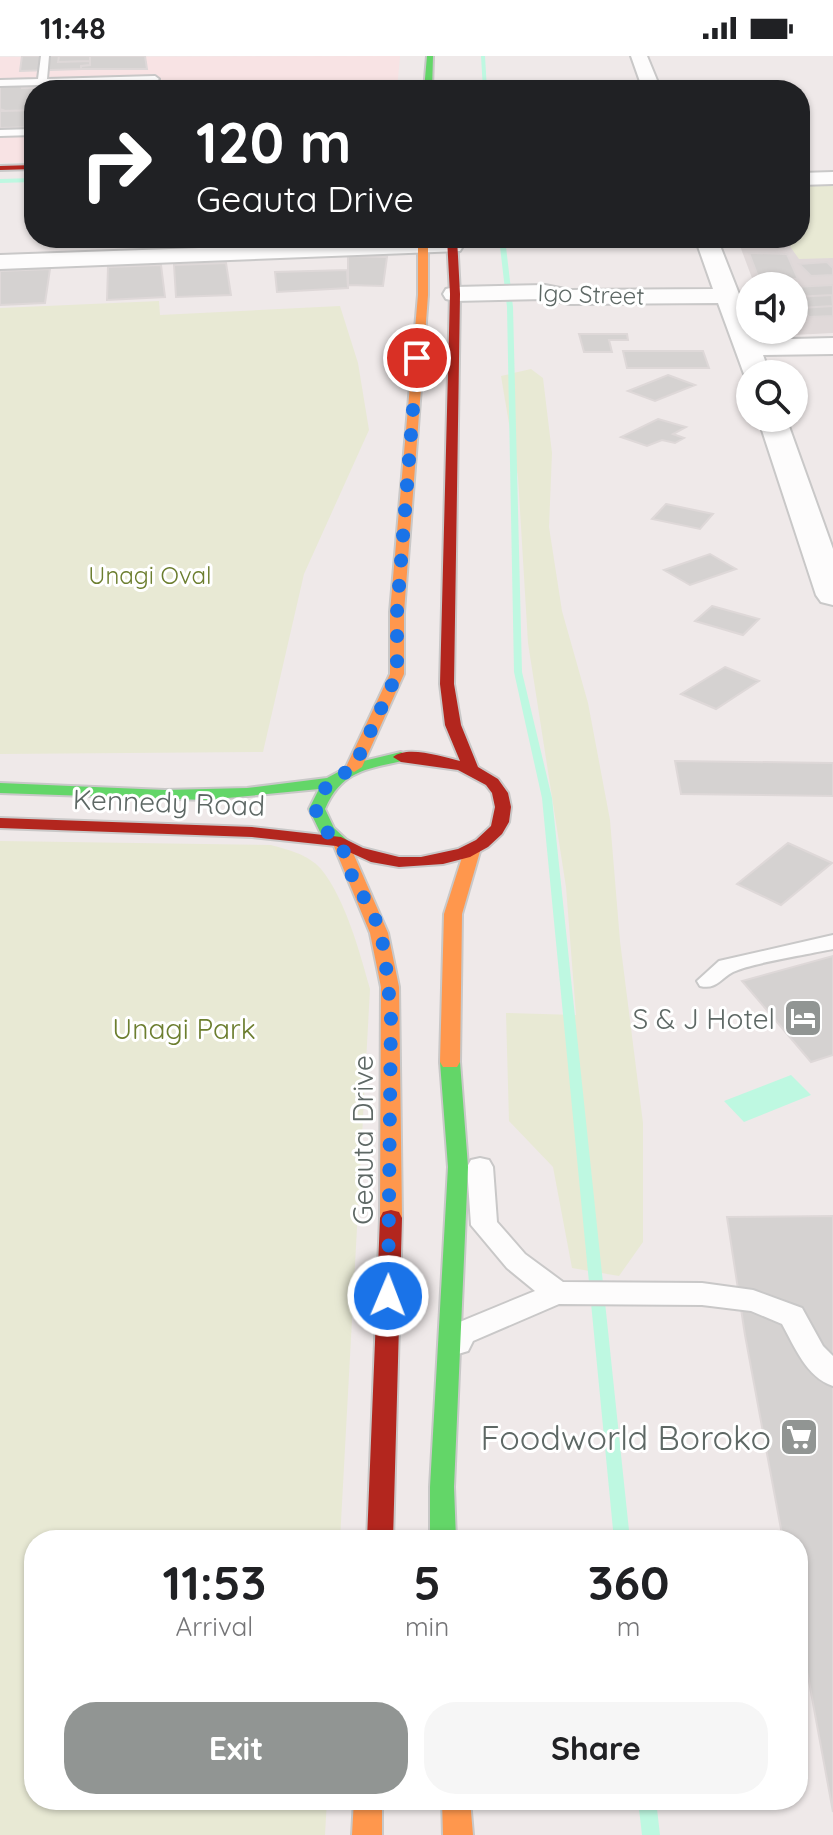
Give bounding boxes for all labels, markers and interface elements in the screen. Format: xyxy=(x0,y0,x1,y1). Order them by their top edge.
text: 11:48 xyxy=(40,9,106,47)
text: 120 m xyxy=(196,107,351,177)
icon: right xyxy=(64,112,168,216)
text: Geauta Drive xyxy=(196,176,414,221)
map controls xyxy=(736,272,808,432)
button: sound xyxy=(736,272,808,344)
street label: Igo Street xyxy=(537,277,645,311)
pin xyxy=(383,324,451,392)
icon: arrive xyxy=(395,336,439,380)
button: search xyxy=(736,360,808,432)
park label: Unagi Oval xyxy=(88,560,212,590)
street label: Kennedy Road xyxy=(72,781,266,823)
hotel icon: S & J Hotel xyxy=(782,997,824,1039)
place label: S & J Hotel xyxy=(633,1001,775,1036)
park label: Unagi Park xyxy=(112,1011,256,1046)
street label: Geauta Drive xyxy=(345,1055,380,1225)
position arrow xyxy=(346,1254,430,1338)
place label: Foodworld Boroko xyxy=(481,1416,771,1459)
supermarket icon: Foodworld Boroko xyxy=(778,1416,820,1458)
text: 11:53 xyxy=(163,1552,266,1612)
text: 5 xyxy=(413,1552,441,1612)
text: 360 xyxy=(588,1552,669,1612)
text: Arrival xyxy=(176,1610,253,1643)
text: min xyxy=(405,1610,449,1643)
text: m xyxy=(617,1610,640,1643)
button: Exit xyxy=(64,1702,408,1794)
button: Share xyxy=(424,1702,768,1794)

